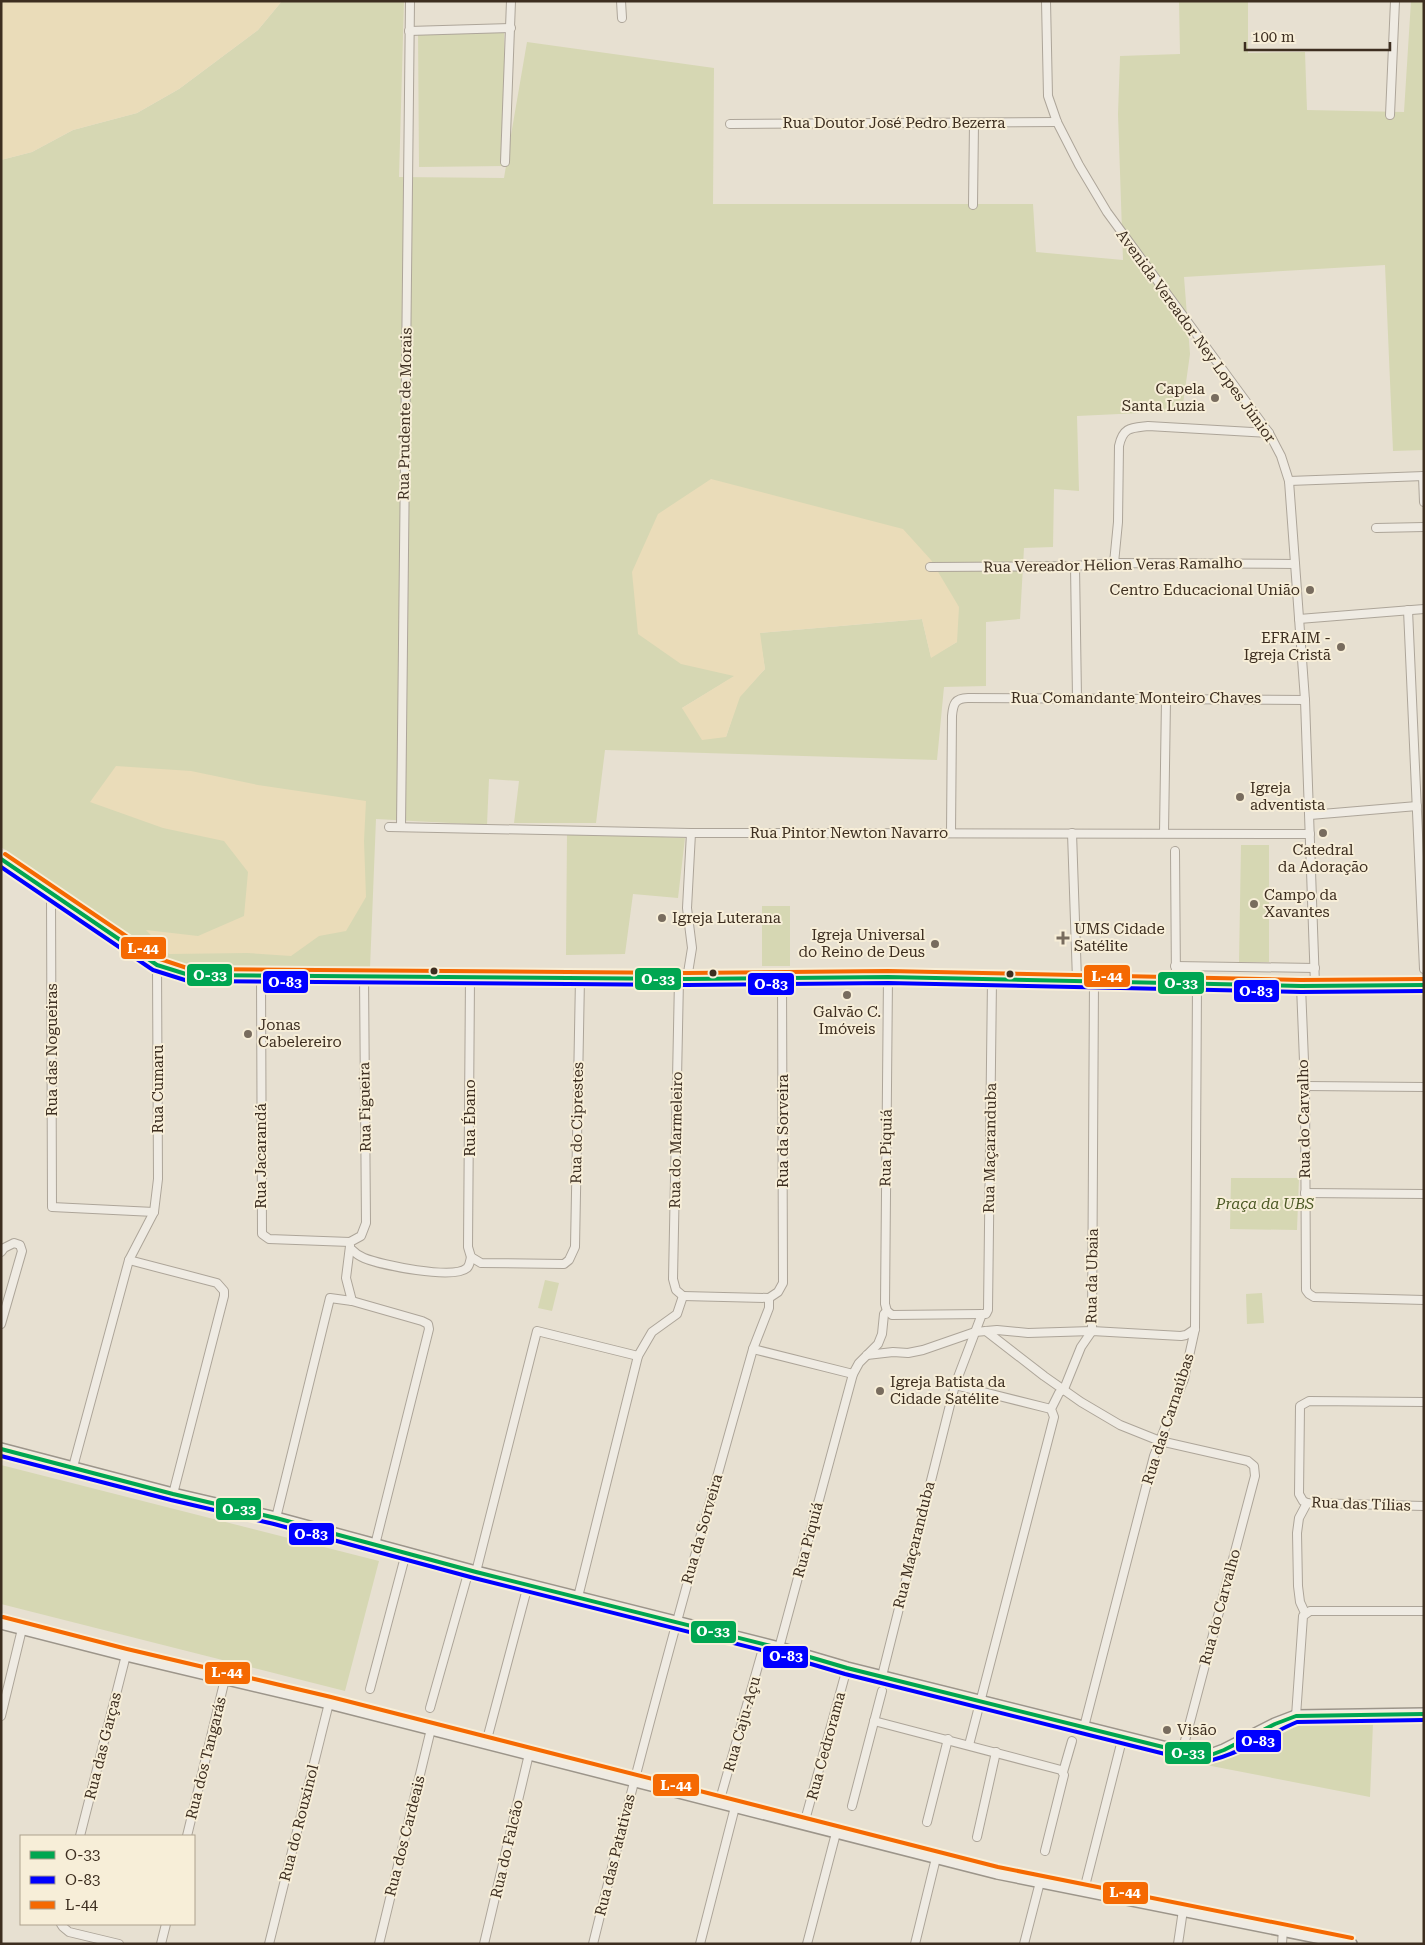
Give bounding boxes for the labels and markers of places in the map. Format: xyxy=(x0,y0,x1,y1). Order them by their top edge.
place label: Capela Santa Luzia xyxy=(1122,380,1205,415)
marker: Capela Santa Luzia xyxy=(1209,392,1221,404)
place label: Centro Educacional União xyxy=(1110,581,1300,599)
marker: Centro Educacional União xyxy=(1304,584,1316,596)
place label: EFRAIM - Igreja Cristã xyxy=(1244,629,1331,664)
marker: EFRAIM - Igreja Cristã xyxy=(1335,641,1347,653)
place label: Igreja adventista xyxy=(1250,779,1325,814)
marker: Igreja adventista xyxy=(1234,791,1246,803)
marker: Catedral da Adoração xyxy=(1317,827,1329,839)
place label: Catedral da Adoração xyxy=(1278,841,1368,876)
place label: Campo da Xavantes xyxy=(1264,886,1337,921)
marker: Campo da Xavantes xyxy=(1248,898,1260,910)
place label: Igreja Luterana xyxy=(672,909,781,927)
marker: Igreja Luterana xyxy=(656,912,668,924)
place label: UMS Cidade Satélite xyxy=(1074,920,1165,955)
place label: Igreja Universal do Reino de Deus xyxy=(798,926,925,961)
marker: UMS Cidade Satélite xyxy=(1056,931,1070,945)
marker: Igreja Universal do Reino de Deus xyxy=(929,938,941,950)
unlabelled marker xyxy=(429,966,439,976)
unlabelled marker xyxy=(708,968,718,978)
unlabelled marker xyxy=(1005,969,1015,979)
marker: Galvão C. Imóveis xyxy=(841,989,853,1001)
place label: Galvão C. Imóveis xyxy=(813,1003,881,1038)
place label: Jonas Cabelereiro xyxy=(258,1016,342,1051)
marker: Jonas Cabelereiro xyxy=(242,1028,254,1040)
place label: Igreja Batista da Cidade Satélite xyxy=(890,1373,1005,1408)
marker: Igreja Batista da Cidade Satélite xyxy=(874,1385,886,1397)
place label: Visão xyxy=(1177,1721,1217,1739)
marker: Visão xyxy=(1161,1724,1173,1736)

